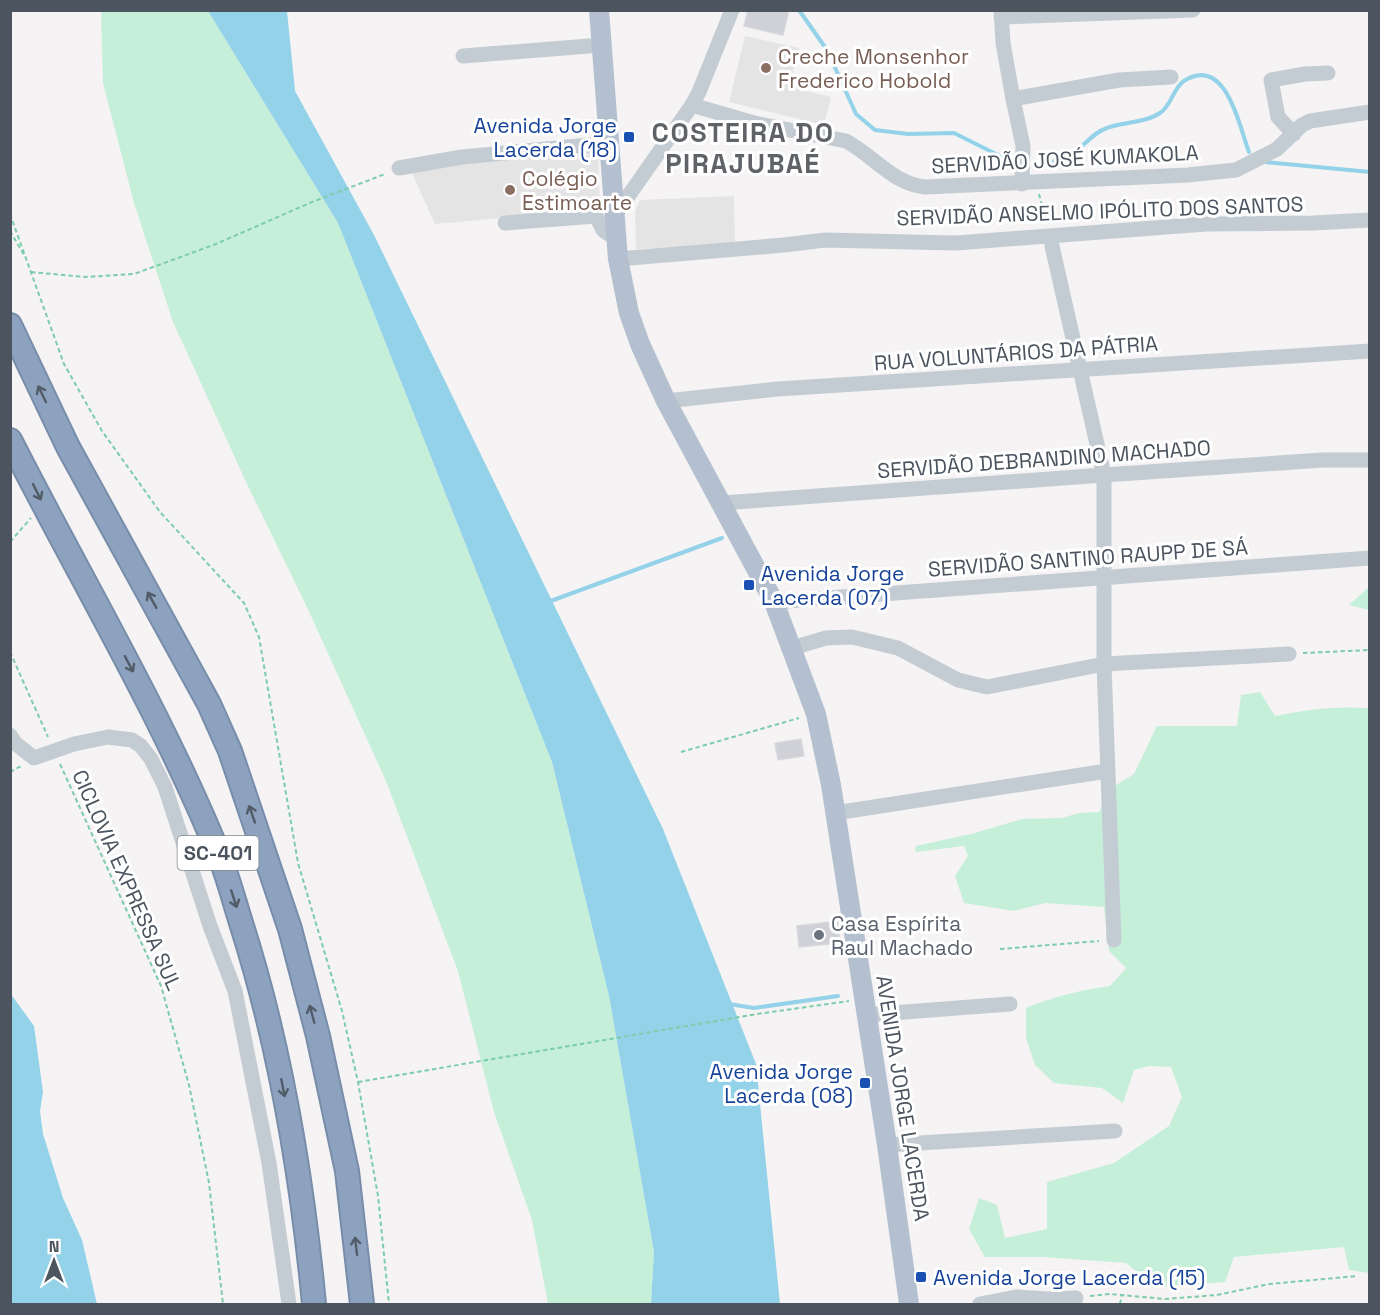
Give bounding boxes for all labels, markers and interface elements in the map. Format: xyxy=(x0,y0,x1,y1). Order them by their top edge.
place label: Creche Monsenhor Frederico Hobold xyxy=(778,43,969,94)
marker: Creche Monsenhor Frederico Hobold xyxy=(759,61,773,75)
place label: Avenida Jorge Lacerda (18) xyxy=(473,112,617,163)
district label: COSTEIRA DO PIRAJUBAÉ xyxy=(652,115,834,181)
marker: Avenida Jorge Lacerda (18) xyxy=(622,130,636,144)
street label: SERVIDÃO JOSÉ KUMAKOLA xyxy=(931,139,1199,179)
place label: Colégio Estimoarte xyxy=(522,165,632,216)
marker: Colégio Estimoarte xyxy=(503,183,517,197)
street label: SERVIDÃO ANSELMO IPÓLITO DOS SANTOS xyxy=(896,190,1304,232)
street label: RUA VOLUNTÁRIOS DA PÁTRIA xyxy=(873,330,1159,376)
one-way arrow xyxy=(36,385,48,403)
street label: SERVIDÃO DEBRANDINO MACHADO xyxy=(876,434,1212,484)
one-way arrow xyxy=(31,483,43,501)
street label: SERVIDÃO SANTINO RAUPP DE SÁ xyxy=(927,533,1249,583)
place label: Avenida Jorge Lacerda (07) xyxy=(761,560,905,611)
marker: Avenida Jorge Lacerda (07) xyxy=(742,578,756,592)
one-way arrow xyxy=(146,591,157,609)
one-way arrow xyxy=(123,655,135,673)
street label: CICLOVIA EXPRESSA SUL xyxy=(66,766,188,994)
one-way arrow xyxy=(246,805,257,824)
road number: SC-401 xyxy=(178,836,258,870)
one-way arrow xyxy=(229,889,240,908)
place label: Casa Espírita Raul Machado xyxy=(831,910,973,961)
marker: Casa Espírita Raul Machado xyxy=(812,928,826,942)
street label: AVENIDA JORGE LACERDA xyxy=(870,973,936,1223)
one-way arrow xyxy=(306,1005,318,1024)
place label: Avenida Jorge Lacerda (08) xyxy=(709,1058,853,1109)
marker: Avenida Jorge Lacerda (08) xyxy=(858,1076,872,1090)
one-way arrow xyxy=(278,1078,289,1097)
north arrow xyxy=(24,1231,84,1291)
text: N xyxy=(49,1236,59,1257)
one-way arrow xyxy=(350,1237,361,1257)
place label: Avenida Jorge Lacerda (15) xyxy=(933,1264,1205,1291)
marker: Avenida Jorge Lacerda (15) xyxy=(914,1270,928,1284)

